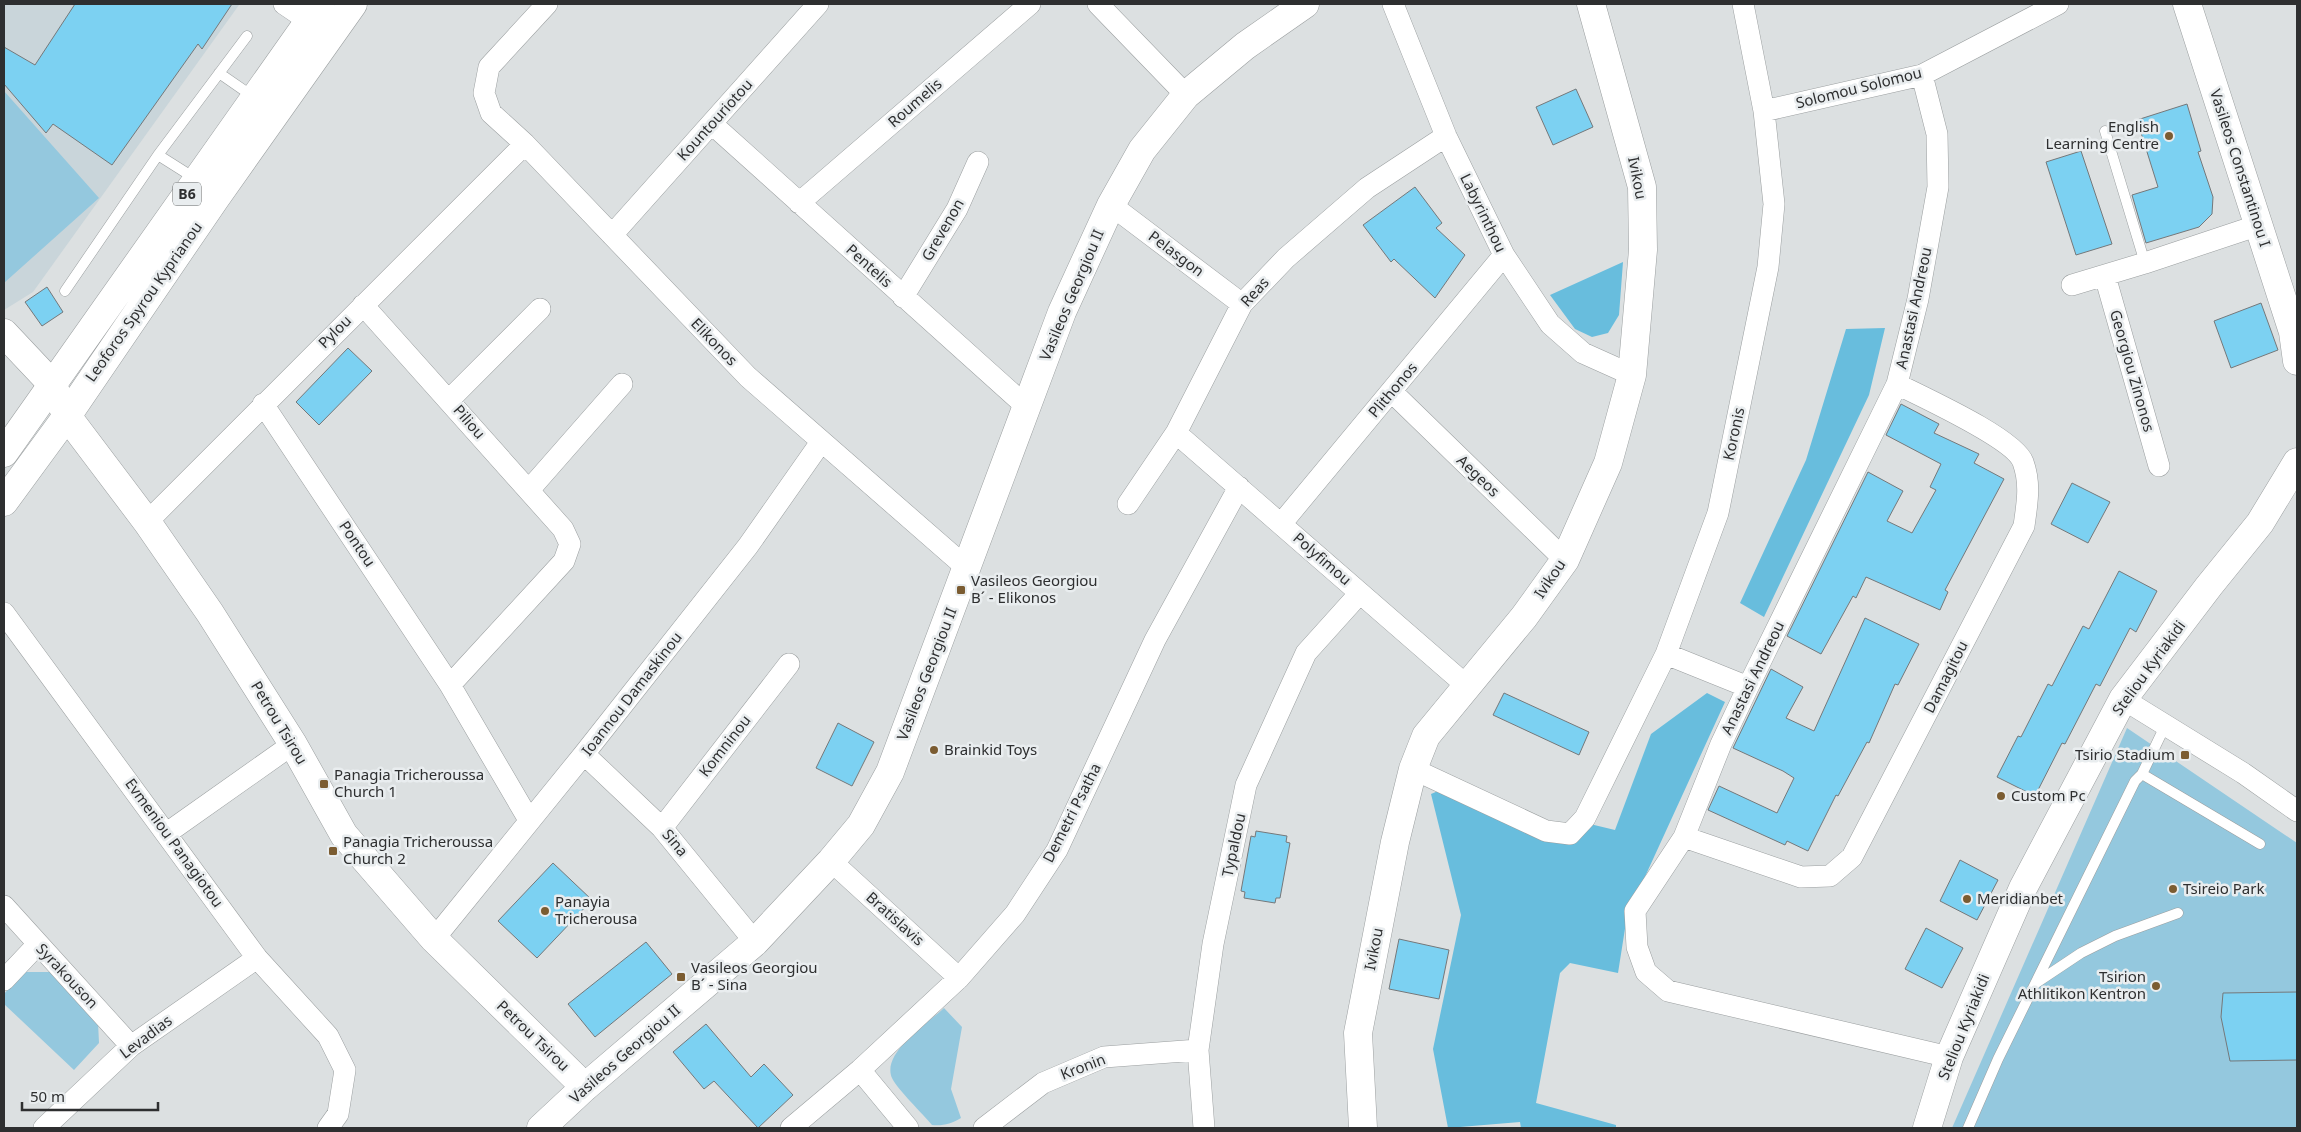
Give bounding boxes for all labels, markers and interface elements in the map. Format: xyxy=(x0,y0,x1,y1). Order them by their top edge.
street label: Solomou Solomou xyxy=(1794,62,1924,112)
street label: Roumelis xyxy=(883,73,945,131)
street label: Kountouriotou xyxy=(672,74,756,165)
street label: Vasileos Constantinou I xyxy=(2206,86,2276,249)
place label: English Learning Centre xyxy=(2046,116,2159,153)
marker: English Learning Centre xyxy=(2163,130,2175,142)
street label: Ivikou xyxy=(1624,155,1652,201)
street label: Labyrinthou xyxy=(1456,170,1512,255)
road number: B6 xyxy=(173,182,201,205)
street label: Grevenon xyxy=(916,195,968,264)
street label: Leoforos Spyrou Kyprianou xyxy=(80,218,206,385)
street label: Vasileos Georgiou II xyxy=(1034,226,1108,363)
street label: Pelasgon xyxy=(1145,226,1208,281)
street label: Pentelis xyxy=(842,239,897,291)
street label: Anastasi Andreou xyxy=(1890,245,1936,371)
street label: Reas xyxy=(1236,272,1273,310)
street label: Georgiou Zinonos xyxy=(2106,307,2160,434)
street label: Pylou xyxy=(313,310,355,352)
street label: Elikonos xyxy=(687,313,742,369)
street label: Plithonos xyxy=(1363,358,1421,421)
street label: Piliou xyxy=(449,400,490,443)
street label: Koronis xyxy=(1718,405,1748,462)
street label: Aegeos xyxy=(1453,450,1504,501)
street label: Pontou xyxy=(335,517,380,570)
street label: Polyfimou xyxy=(1289,527,1356,589)
street label: Ivikou xyxy=(1529,555,1569,602)
place label: Vasileos Georgiou B´ - Elikonos xyxy=(971,570,1098,607)
marker: Vasileos Georgiou B´ - Elikonos xyxy=(955,584,967,596)
street label: Vasileos Georgiou II xyxy=(892,604,961,743)
street label: Steliou Kyriakidi xyxy=(2107,616,2189,719)
street label: Anastasi Andreou xyxy=(1716,617,1788,738)
street label: Ioannou Damaskinou xyxy=(577,627,686,759)
street label: Damagitou xyxy=(1918,637,1972,716)
street label: Petrou Tsirou xyxy=(247,677,313,768)
street label: Komninou xyxy=(694,710,755,780)
place label: Brainkid Toys xyxy=(944,739,1037,759)
marker: Brainkid Toys xyxy=(928,744,940,756)
place label: Tsirio Stadium xyxy=(2075,744,2175,764)
marker: Tsirio Stadium xyxy=(2179,749,2191,761)
street label: Demetri Psatha xyxy=(1037,759,1105,866)
place label: Panagia Tricheroussa Church 1 xyxy=(334,764,484,801)
street label: Evmeniou Panagiotou xyxy=(121,774,228,911)
marker: Panagia Tricheroussa Church 1 xyxy=(318,778,330,790)
place label: Custom Pc xyxy=(2011,785,2086,805)
marker: Custom Pc xyxy=(1995,790,2007,802)
street label: Typaldou xyxy=(1217,811,1250,879)
street label: Sina xyxy=(659,825,693,860)
place label: Panagia Tricheroussa Church 2 xyxy=(343,831,493,868)
marker: Panagia Tricheroussa Church 2 xyxy=(327,845,339,857)
place label: Tsireio Park xyxy=(2183,878,2264,898)
marker: Tsireio Park xyxy=(2167,883,2179,895)
street label: Bratislavis xyxy=(862,887,929,950)
place label: Meridianbet xyxy=(1977,888,2064,908)
place label: Panayia Tricherousa xyxy=(555,891,637,928)
marker: Meridianbet xyxy=(1961,893,1973,905)
marker: Panayia Tricherousa xyxy=(539,905,551,917)
street label: Ivikou xyxy=(1359,926,1387,972)
street label: Syrakouson xyxy=(32,938,103,1012)
place label: Vasileos Georgiou B´ - Sina xyxy=(691,957,818,994)
place label: Tsirion Athlitikon Kentron xyxy=(2018,966,2146,1003)
marker: Vasileos Georgiou B´ - Sina xyxy=(675,971,687,983)
street label: Steliou Kyriakidi xyxy=(1933,971,1993,1083)
marker: Tsirion Athlitikon Kentron xyxy=(2150,980,2162,992)
street label: Petrou Tsirou xyxy=(493,995,574,1075)
street label: Vasileos Georgiou II xyxy=(565,1000,684,1107)
street label: Levadias xyxy=(115,1010,176,1062)
street label: Kronin xyxy=(1057,1048,1108,1084)
scale bar xyxy=(22,1080,159,1112)
text: 50 m xyxy=(30,1086,65,1106)

